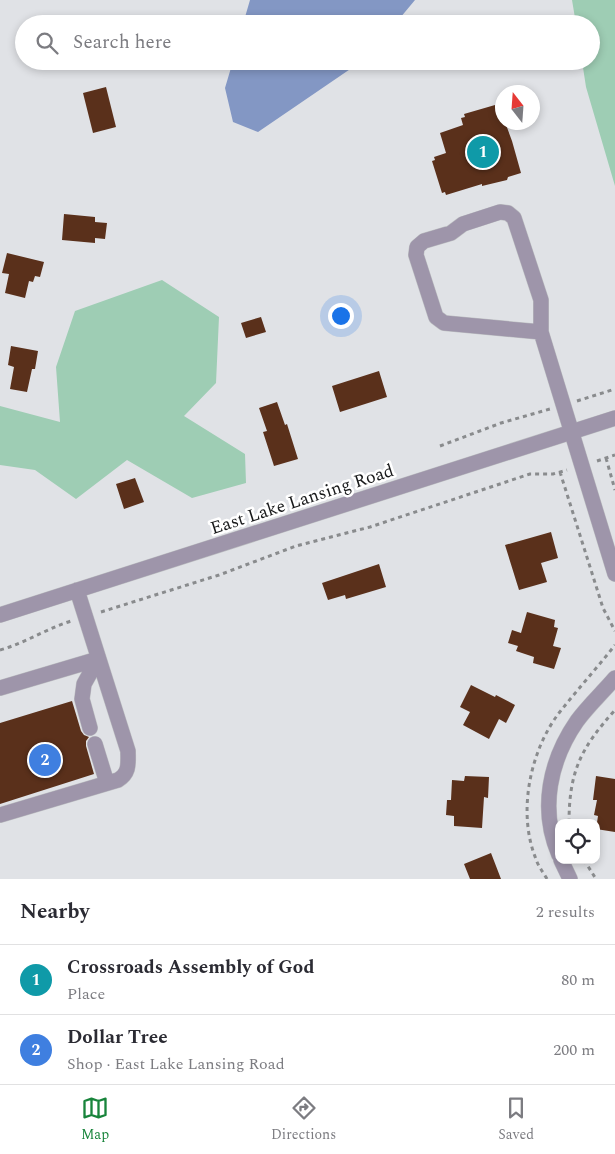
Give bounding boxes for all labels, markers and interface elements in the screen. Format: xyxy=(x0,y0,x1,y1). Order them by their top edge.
search box xyxy=(15,15,600,70)
text: Search here xyxy=(73,28,172,57)
icon: search xyxy=(33,29,61,57)
north arrow xyxy=(495,85,540,130)
pin: 1 xyxy=(467,133,499,171)
your location xyxy=(328,303,354,329)
street label: East Lake Lansing Road xyxy=(207,457,397,542)
pin: 2 xyxy=(29,741,61,779)
map controls xyxy=(555,819,600,864)
button: locate xyxy=(555,819,600,864)
text: Nearby xyxy=(20,896,90,928)
text: 2 results xyxy=(536,900,595,924)
text: Crossroads Assembly of God xyxy=(67,953,315,982)
text: 1 xyxy=(32,968,40,992)
text: 80 m xyxy=(561,968,595,992)
text: Place xyxy=(67,982,105,1006)
text: Dollar Tree xyxy=(67,1023,168,1052)
text: 2 xyxy=(32,1038,40,1062)
text: 200 m xyxy=(553,1038,595,1062)
text: Shop · East Lake Lansing Road xyxy=(67,1052,285,1076)
tab: Map xyxy=(81,1094,109,1145)
tab: Directions xyxy=(271,1094,336,1145)
tab: Saved xyxy=(498,1094,534,1145)

